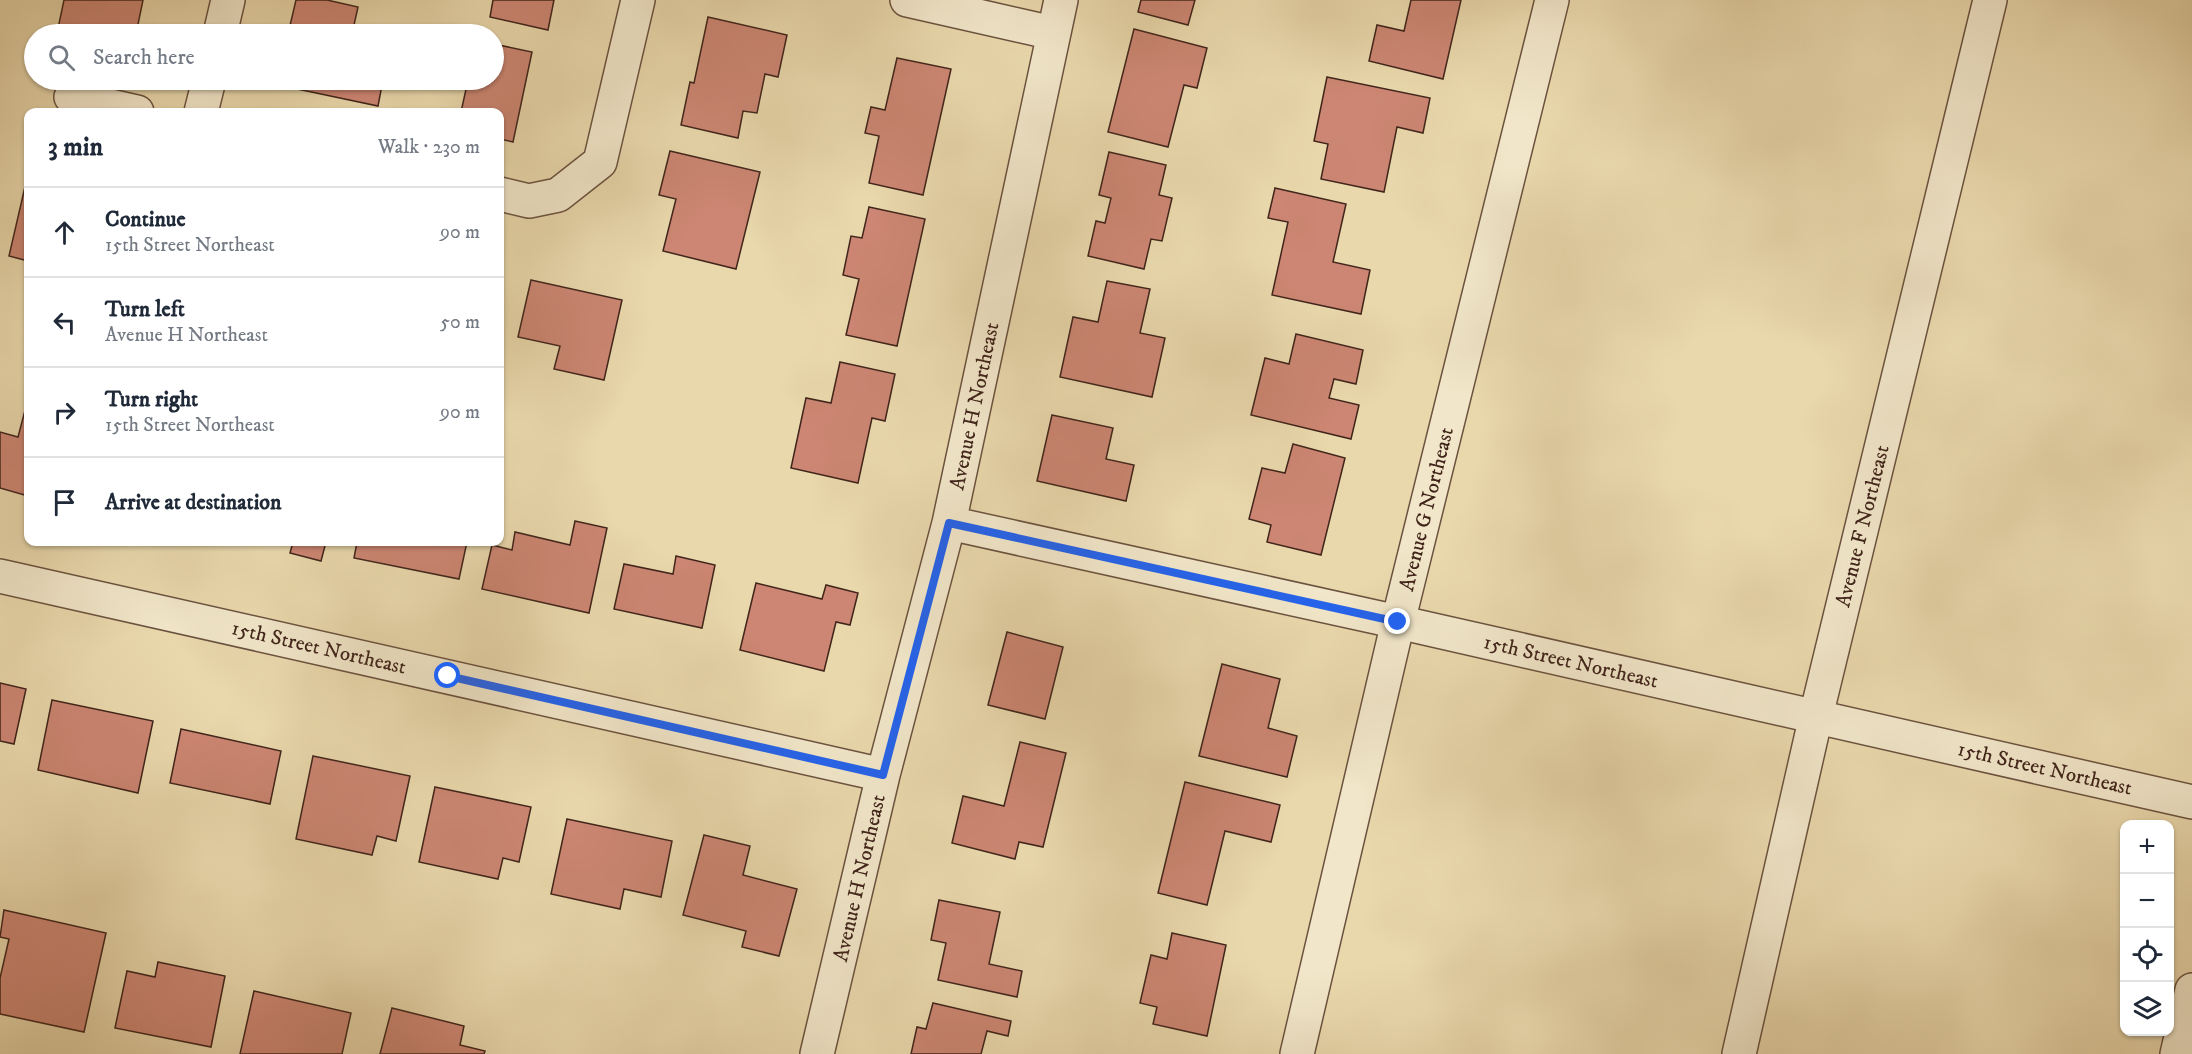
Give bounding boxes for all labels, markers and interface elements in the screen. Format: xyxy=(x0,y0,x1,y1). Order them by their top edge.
search box xyxy=(24,24,504,90)
icon: search xyxy=(45,41,78,74)
text: Search here xyxy=(93,44,195,71)
text: 3 min xyxy=(48,131,103,164)
text: Walk · 230 m xyxy=(378,135,480,160)
text: Continue xyxy=(105,206,186,233)
icon: ahead xyxy=(48,216,81,249)
text: 90 m xyxy=(440,220,480,245)
text: 15th Street Northeast xyxy=(105,233,275,258)
text: Turn left xyxy=(105,296,185,323)
icon: left xyxy=(48,306,81,339)
text: 50 m xyxy=(440,310,480,335)
street label: Avenue H Northeast xyxy=(944,320,1006,493)
text: Avenue H Northeast xyxy=(105,323,268,348)
text: Turn right xyxy=(105,386,198,413)
icon: right xyxy=(48,396,81,429)
text: 90 m xyxy=(440,400,480,425)
text: 15th Street Northeast xyxy=(105,413,275,438)
street label: Avenue G Northeast xyxy=(1394,424,1460,594)
street label: Avenue F Northeast xyxy=(1830,442,1896,610)
icon: arrive xyxy=(48,486,81,519)
text: Arrive at destination xyxy=(105,489,282,516)
route end xyxy=(1384,608,1410,634)
street label: 15th Street Northeast xyxy=(229,615,409,681)
street label: 15th Street Northeast xyxy=(1481,629,1661,695)
route start xyxy=(434,662,460,688)
street label: 15th Street Northeast xyxy=(1955,736,2135,802)
street label: Avenue H Northeast xyxy=(828,792,892,964)
map controls xyxy=(2120,820,2174,1036)
button: + xyxy=(2120,820,2174,874)
button: − xyxy=(2120,874,2174,928)
button: locate xyxy=(2120,928,2174,982)
button: layers xyxy=(2120,982,2174,1036)

